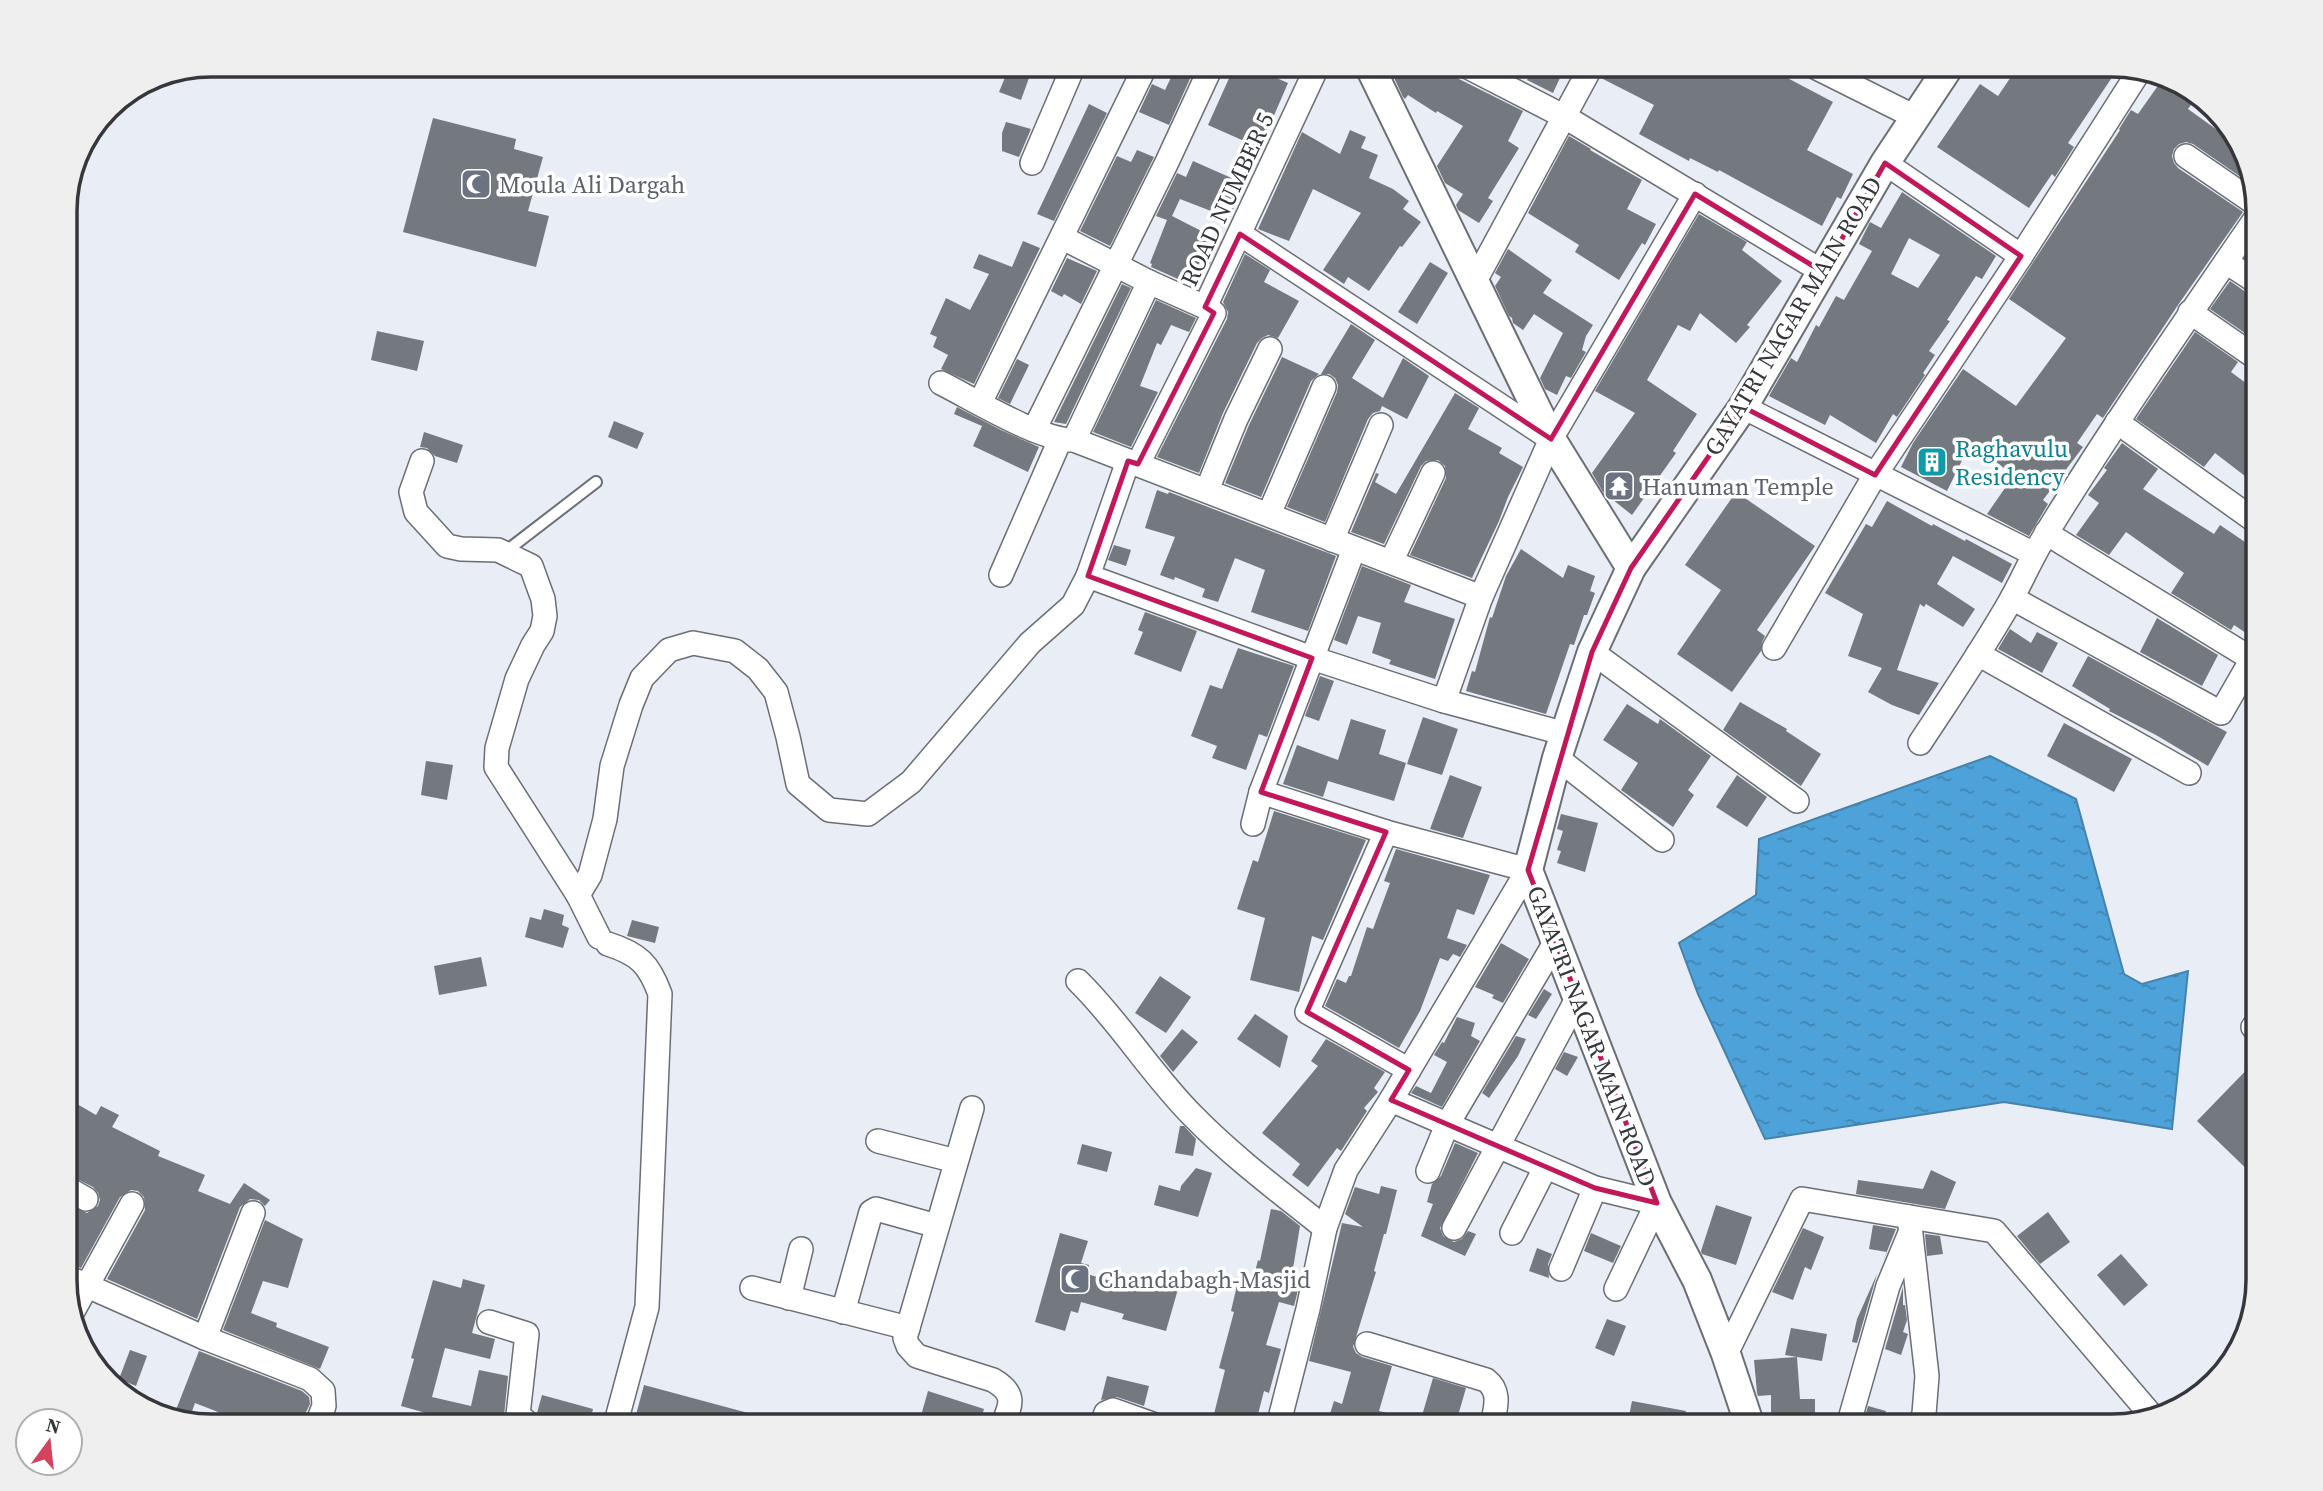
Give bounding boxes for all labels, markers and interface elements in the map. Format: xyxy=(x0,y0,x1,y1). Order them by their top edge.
street label: ROAD NUMBER 5 xyxy=(1172,107,1282,291)
mosque icon: Moula Ali Dargah xyxy=(459,167,493,201)
place label: Moula Ali Dargah xyxy=(499,168,685,201)
street label: GAYATRI NAGAR MAIN ROAD xyxy=(1696,170,1890,462)
place label: Raghavulu Residency xyxy=(1955,432,2068,493)
building icon: Raghavulu Residency xyxy=(1915,445,1949,479)
temple icon: Hanuman Temple xyxy=(1602,469,1636,503)
place label: Hanuman Temple xyxy=(1642,470,1834,503)
street label: GAYATRI NAGAR MAIN ROAD xyxy=(1519,881,1665,1191)
mosque icon: Chandabagh-Masjid xyxy=(1058,1262,1092,1296)
place label: Chandabagh-Masjid xyxy=(1098,1263,1311,1296)
north arrow xyxy=(14,1407,84,1477)
text: N xyxy=(43,1411,64,1440)

